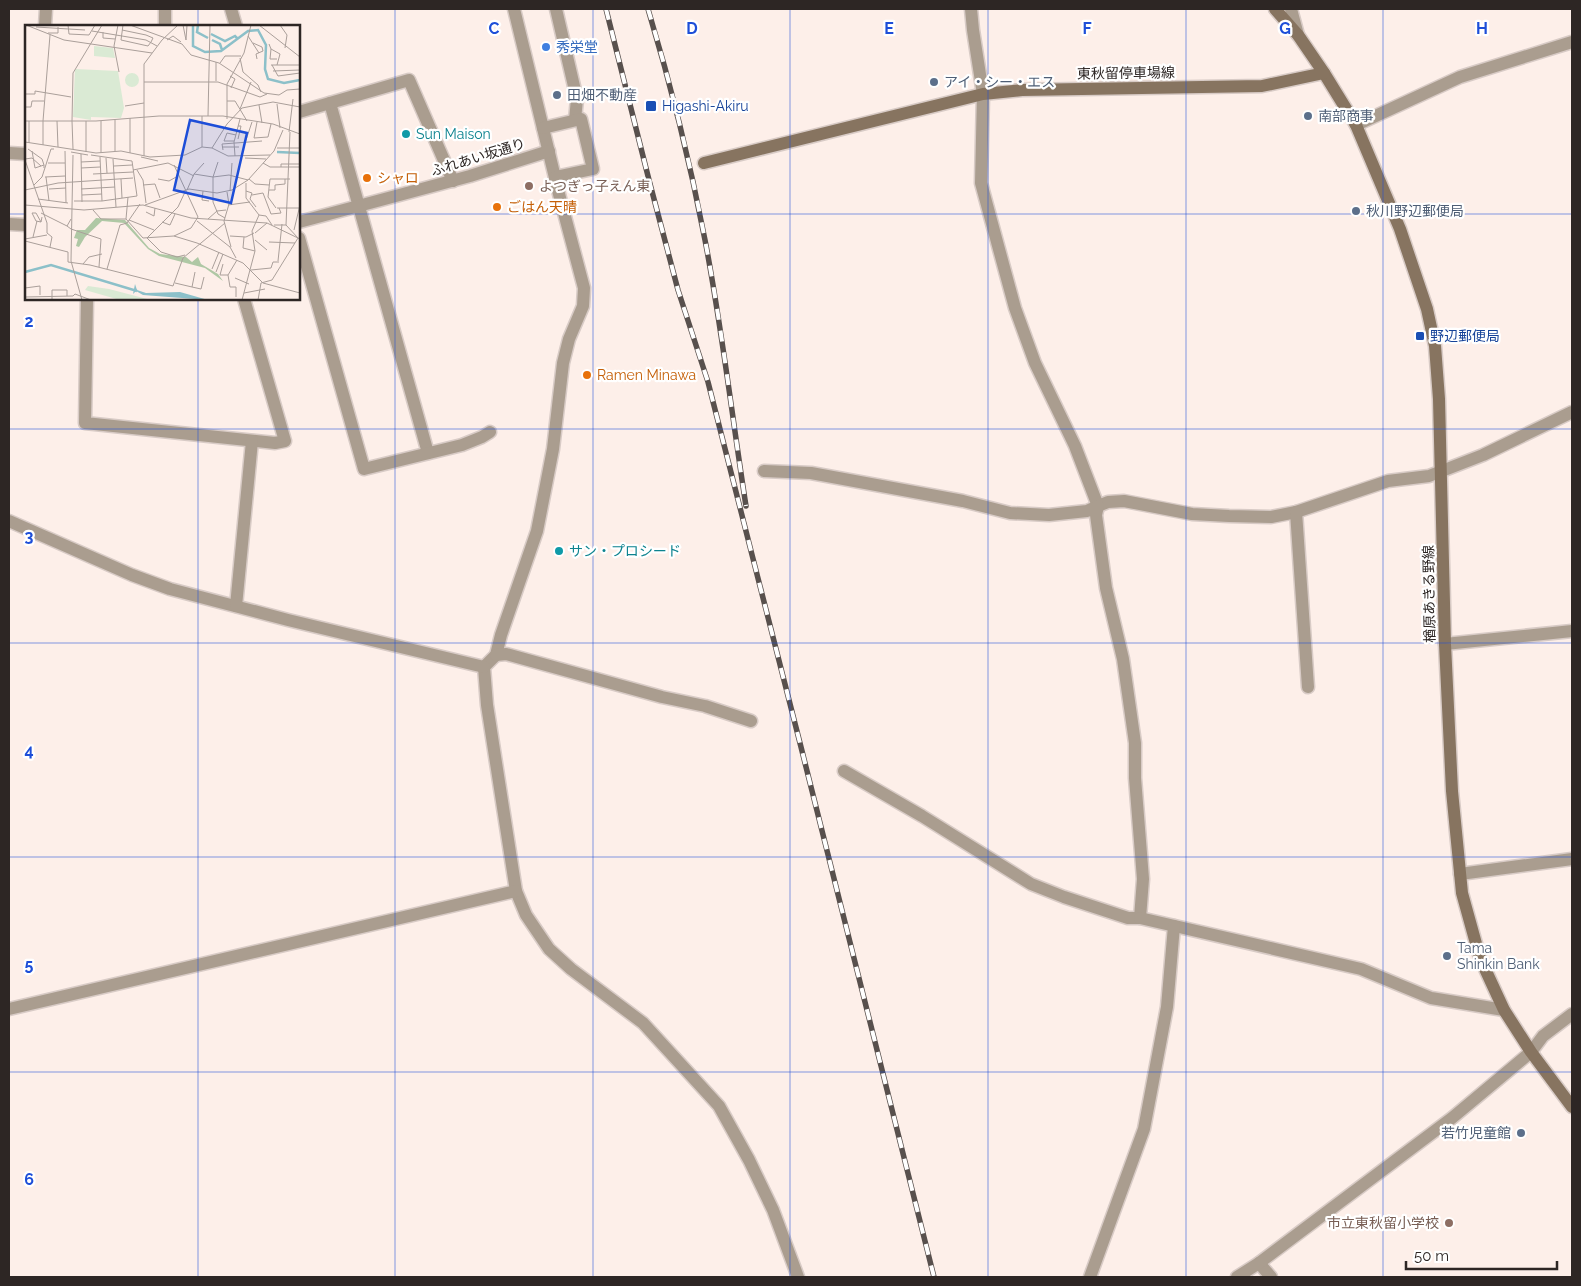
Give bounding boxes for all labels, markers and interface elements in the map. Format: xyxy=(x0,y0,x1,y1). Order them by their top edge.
text: C xyxy=(489,19,500,38)
text: D xyxy=(686,19,698,38)
text: E xyxy=(884,19,894,38)
text: F xyxy=(1082,19,1092,38)
text: G xyxy=(1279,19,1291,38)
text: H xyxy=(1476,19,1488,38)
inset map xyxy=(25,25,300,300)
place label: 秀栄堂 xyxy=(556,39,598,55)
marker: 秀栄堂 xyxy=(540,41,552,53)
street label: 東秋留停車場線 xyxy=(1077,64,1175,82)
place label: アイ・シー・エス xyxy=(944,74,1055,90)
marker: アイ・シー・エス xyxy=(928,76,940,88)
place label: 田畑不動産 xyxy=(567,87,637,103)
marker: 田畑不動産 xyxy=(551,89,563,101)
place label: Higashi-Akiru xyxy=(662,98,749,114)
marker: Higashi-Akiru xyxy=(644,99,658,113)
place label: 南部商事 xyxy=(1318,108,1374,124)
marker: 南部商事 xyxy=(1302,110,1314,122)
place label: Sun Maison xyxy=(416,126,491,142)
marker: Sun Maison xyxy=(400,128,412,140)
street label: ふれあい坂通り xyxy=(429,135,527,179)
place label: シャロ xyxy=(377,170,419,186)
marker: シャロ xyxy=(361,172,373,184)
place label: よつぎっ⼦えん東 xyxy=(539,178,650,194)
marker: よつぎっ⼦えん東 xyxy=(523,180,535,192)
place label: ごはん天晴 xyxy=(507,199,577,215)
marker: ごはん天晴 xyxy=(491,201,503,213)
place label: 秋川野辺郵便局 xyxy=(1366,203,1464,219)
marker: 秋川野辺郵便局 xyxy=(1350,205,1362,217)
text: 2 xyxy=(24,312,34,331)
place label: 野辺郵便局 xyxy=(1430,328,1500,344)
marker: 野辺郵便局 xyxy=(1414,330,1426,342)
place label: Ramen Minawa xyxy=(597,367,696,383)
marker: Ramen Minawa xyxy=(581,369,593,381)
text: 3 xyxy=(25,527,34,546)
place label: サン・プロシード xyxy=(569,543,681,559)
marker: サン・プロシード xyxy=(553,545,565,557)
street label: 楢原あきる野線 xyxy=(1420,545,1438,643)
text: 4 xyxy=(24,741,34,760)
place label: Tama Shinkin Bank xyxy=(1457,940,1540,972)
marker: Tama Shinkin Bank xyxy=(1441,950,1453,962)
text: 5 xyxy=(25,955,34,974)
place label: 若竹児童館 xyxy=(1441,1125,1511,1141)
marker: 若竹児童館 xyxy=(1515,1127,1527,1139)
text: 6 xyxy=(24,1170,34,1189)
place label: 市立東秋留小学校 xyxy=(1327,1215,1439,1231)
marker: 市立東秋留小学校 xyxy=(1443,1217,1455,1229)
scale bar xyxy=(1406,1238,1557,1270)
text: 50 m xyxy=(1414,1247,1449,1265)

